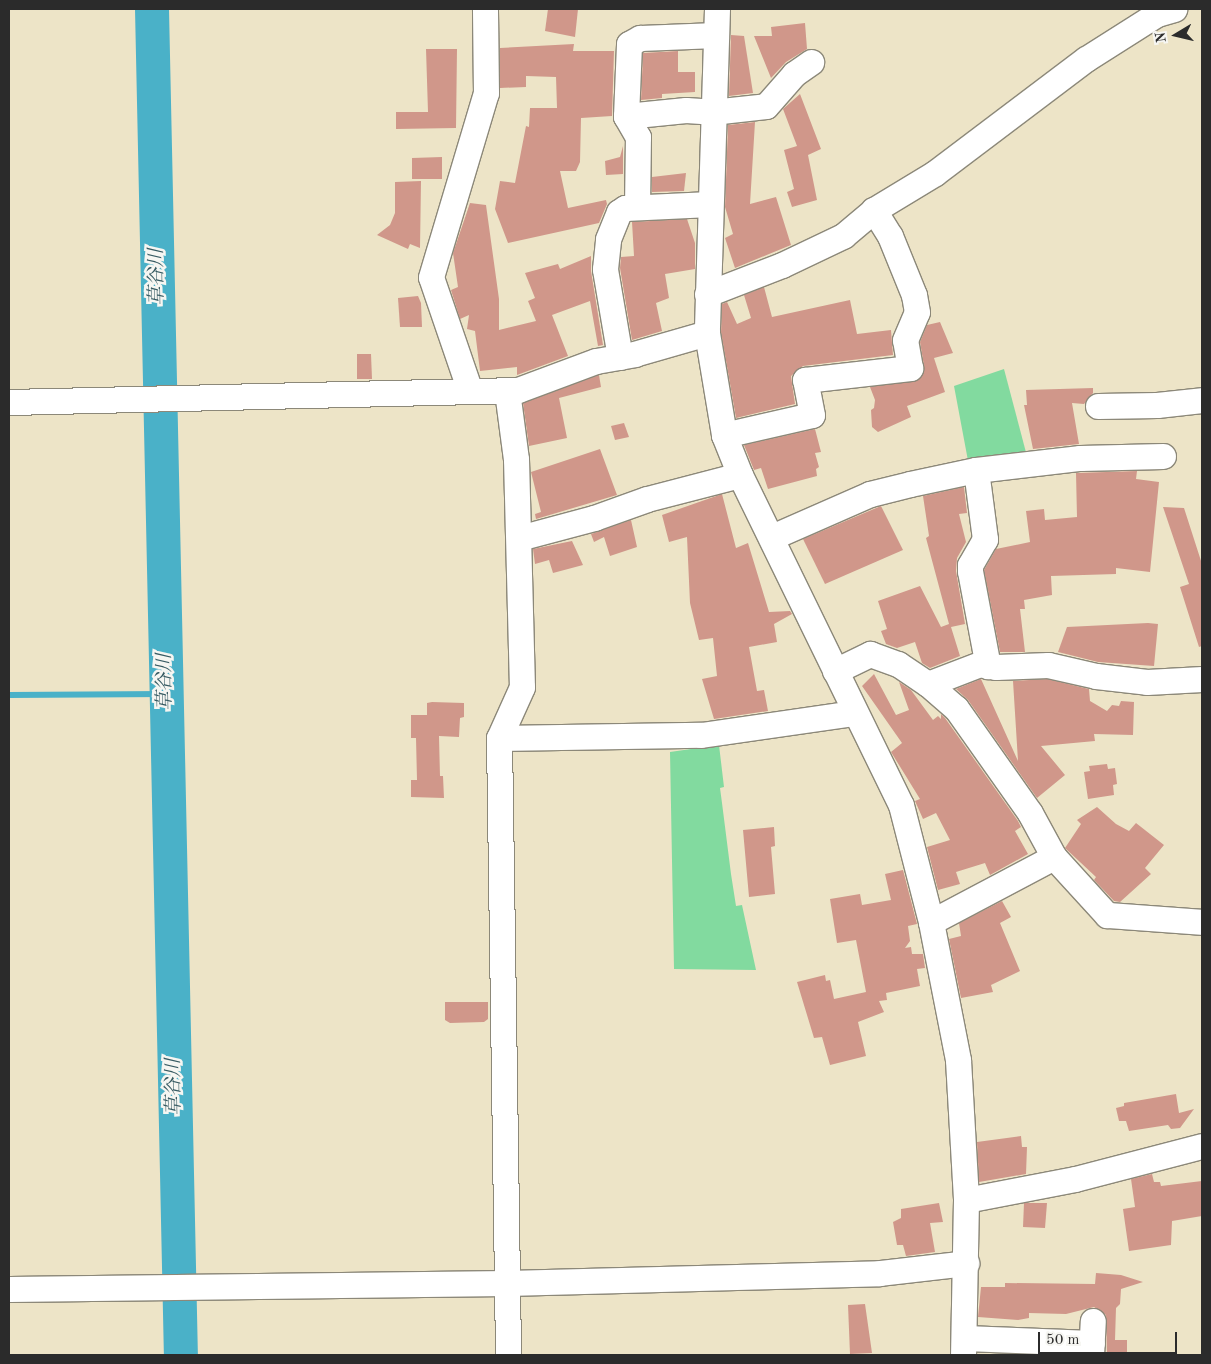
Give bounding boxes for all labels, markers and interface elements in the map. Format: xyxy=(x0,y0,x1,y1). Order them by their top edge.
north arrow xyxy=(1151,10,1201,60)
text: N xyxy=(1153,31,1169,44)
water label: 草谷川 xyxy=(146,248,170,306)
water label: 草谷川 xyxy=(154,653,178,711)
water label: 草谷川 xyxy=(163,1058,187,1116)
scale bar xyxy=(1041,1322,1180,1354)
text: 50 m xyxy=(1046,1333,1080,1348)

